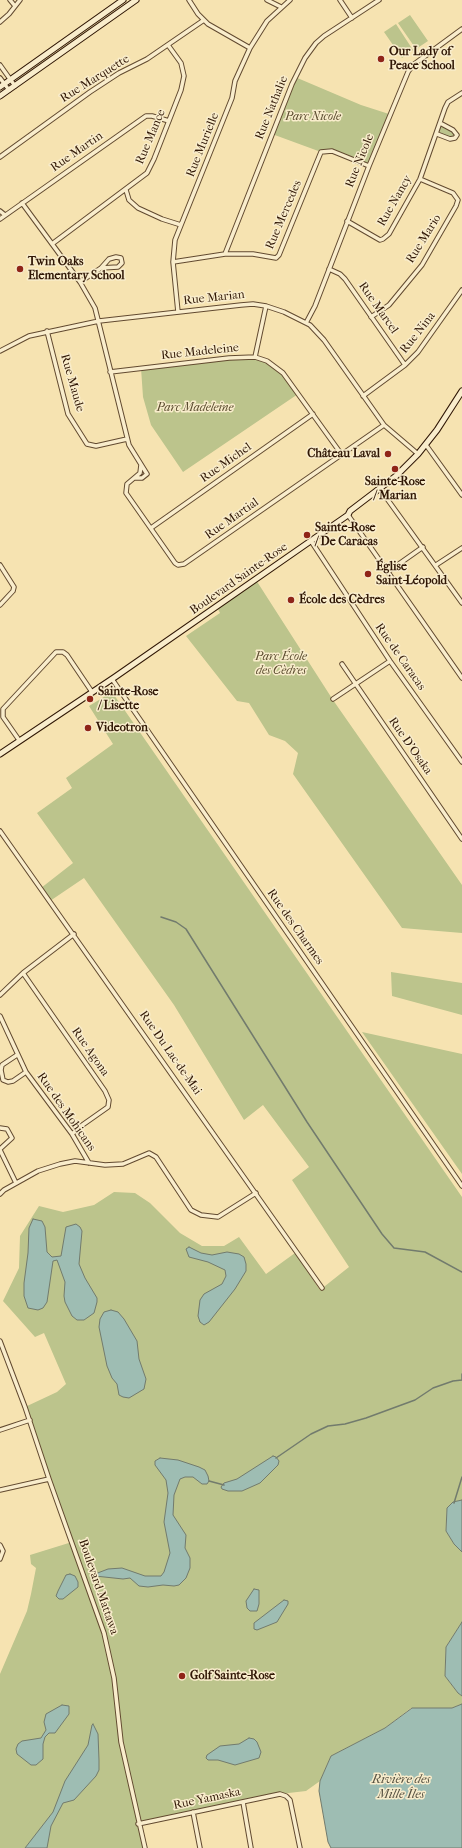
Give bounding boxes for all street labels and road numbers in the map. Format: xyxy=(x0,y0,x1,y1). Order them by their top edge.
street label: Rue Marquette xyxy=(58,52,132,106)
street label: Rue Nathalie xyxy=(253,74,291,142)
street label: Rue Mance xyxy=(133,107,169,167)
street label: Rue Murielle xyxy=(184,111,222,179)
street label: Rue Martin xyxy=(48,129,106,175)
street label: Rue Nicole xyxy=(343,132,377,190)
street label: Rue Nancy xyxy=(375,173,415,229)
street label: Rue Mercedes xyxy=(263,178,305,252)
street label: Rue Mario xyxy=(403,212,445,266)
street label: Rue Marcel xyxy=(355,279,401,337)
street label: Rue Marian xyxy=(183,288,245,308)
street label: Rue Nina xyxy=(397,309,439,357)
street label: Rue Madeleine xyxy=(160,341,240,363)
street label: Rue Maude xyxy=(57,352,87,414)
street label: Rue Michel xyxy=(198,440,254,486)
street label: Rue Martial xyxy=(202,495,262,543)
street label: Boulevard Sainte-Rose xyxy=(188,540,290,618)
street label: Rue de Caracas xyxy=(372,621,428,693)
street label: Rue D'Osaka xyxy=(385,715,435,777)
street label: Rue des Charmes xyxy=(264,886,326,968)
street label: Rue Du Lac-de-Mai xyxy=(136,1008,204,1098)
street label: Rue Agona xyxy=(68,1025,112,1079)
street label: Rue des Mohicans xyxy=(34,1070,98,1154)
street label: Boulevard Mattawa xyxy=(75,1537,121,1637)
street label: Rue Yamaska xyxy=(172,1785,242,1813)

